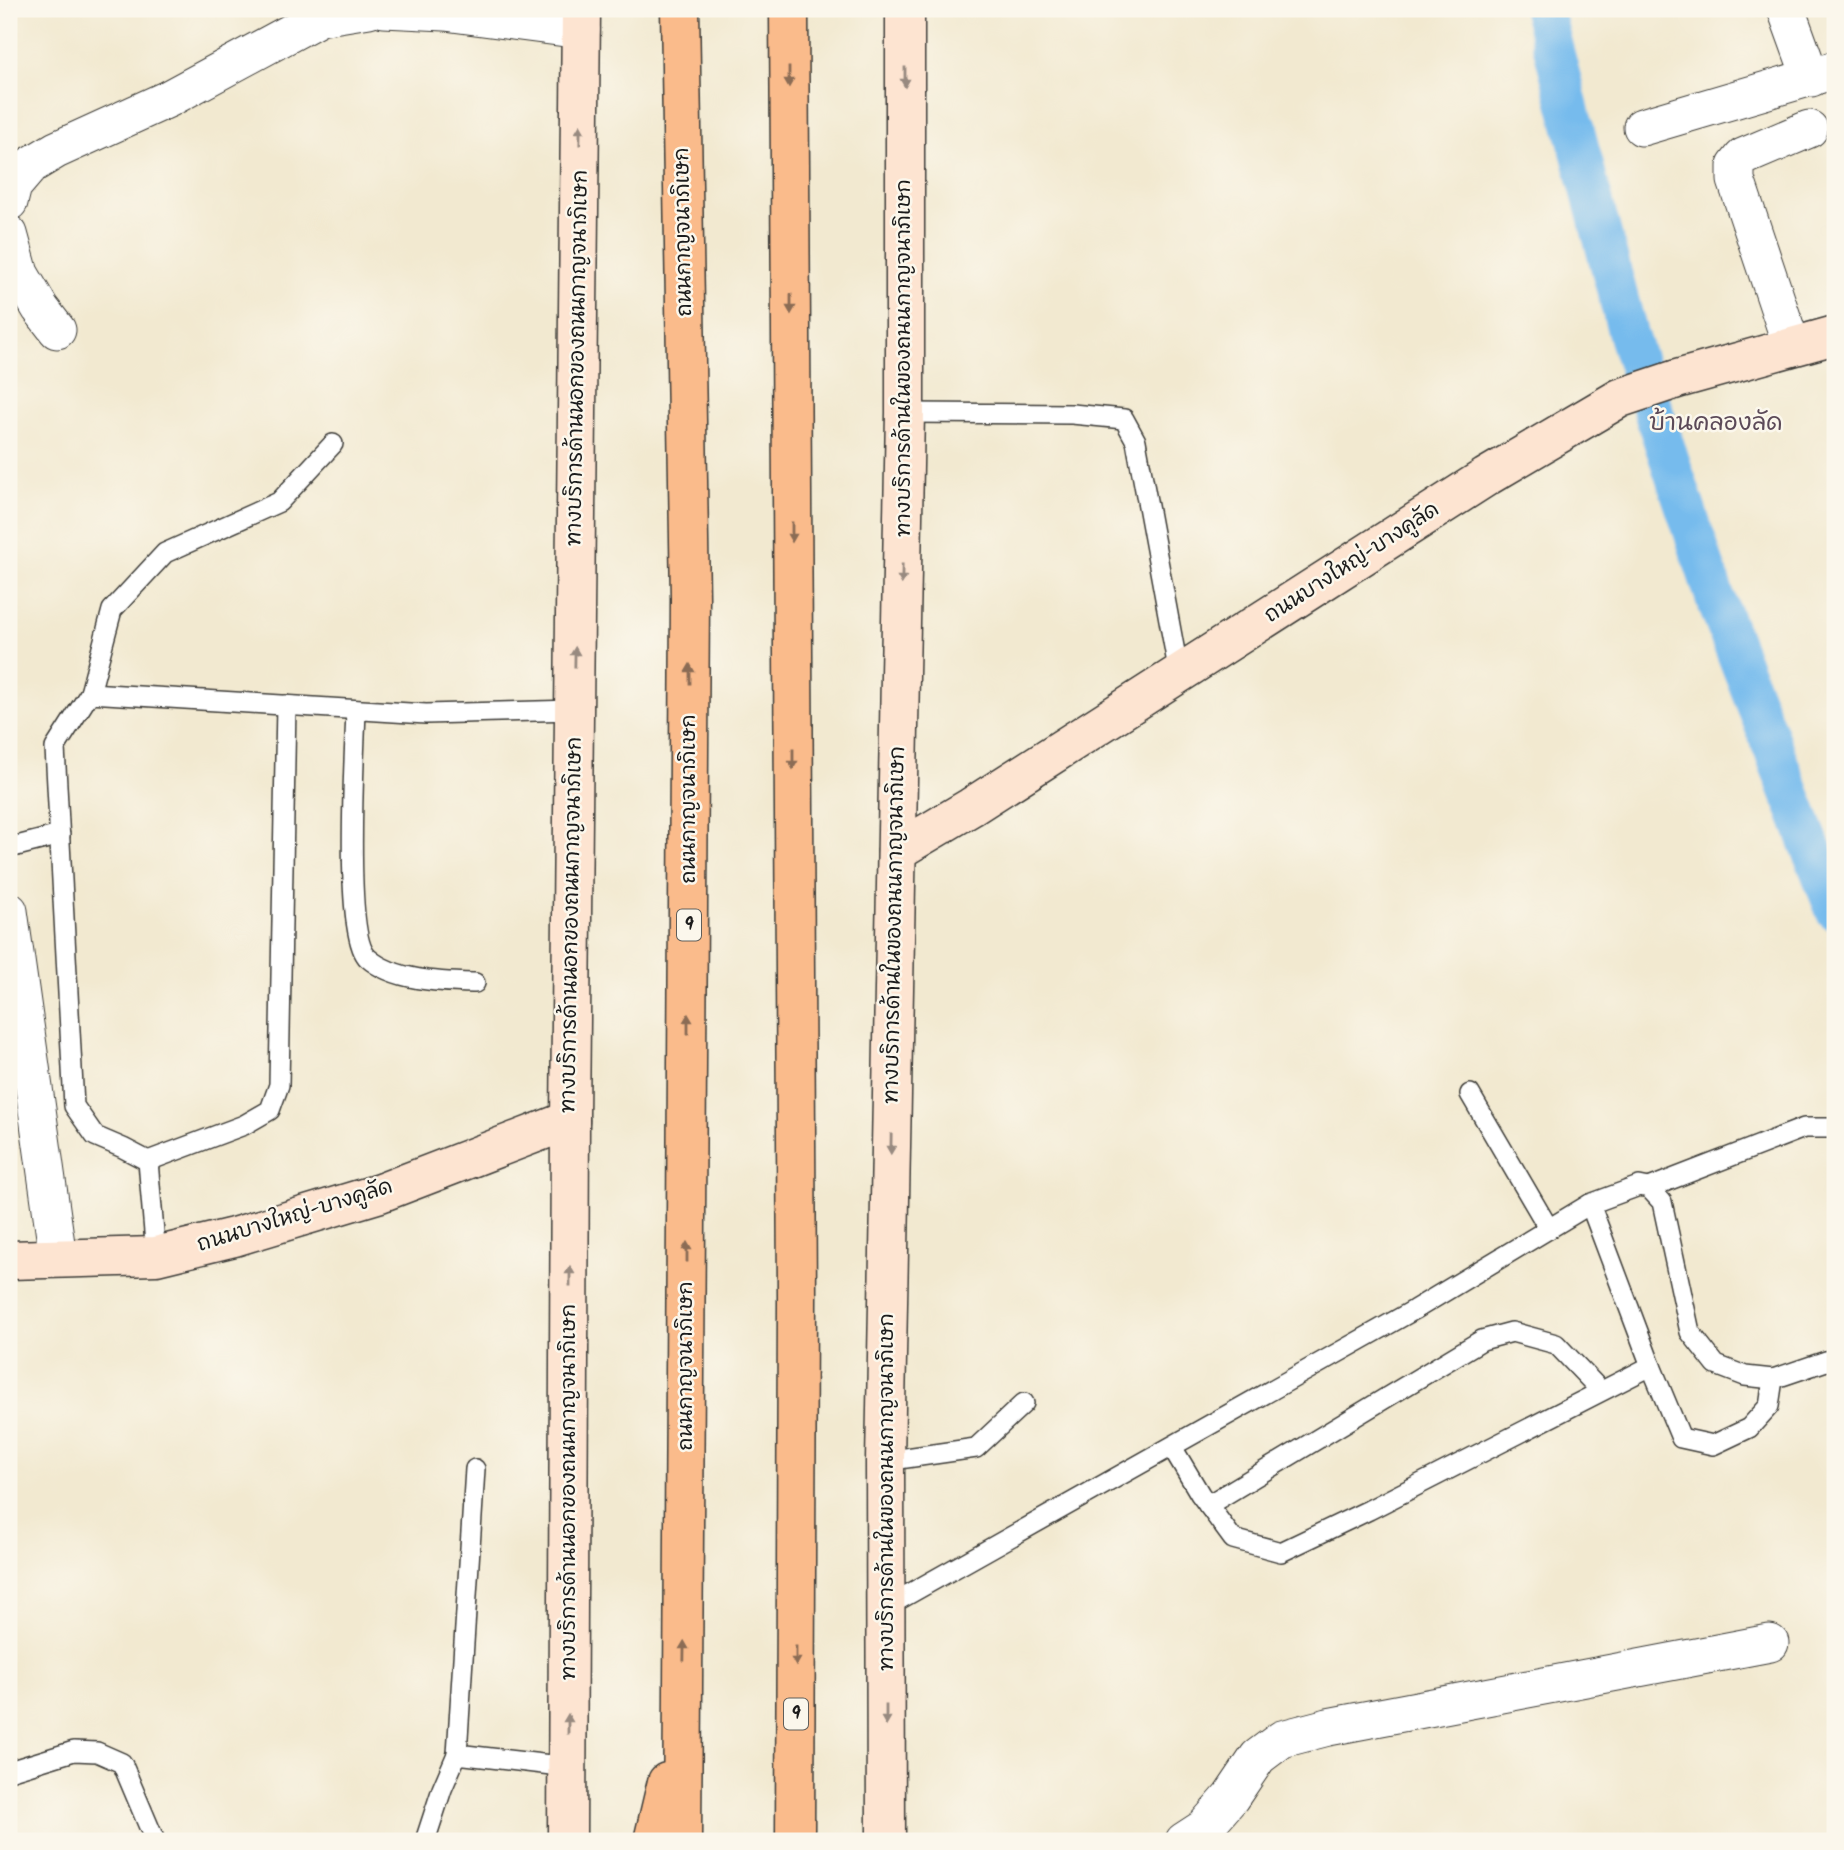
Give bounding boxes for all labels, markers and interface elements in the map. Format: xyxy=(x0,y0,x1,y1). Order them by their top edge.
one-way arrow xyxy=(783,66,795,88)
one-way arrow xyxy=(899,66,911,88)
one-way arrow xyxy=(574,124,586,146)
street label: ถนนกาญจนาภิเษก xyxy=(666,147,702,317)
street label: ทางบริการด้านนอกของถนนกาญจนาภิเษก xyxy=(558,170,598,546)
street label: ทางบริการด้านในของถนนกาญจนาภิเษก xyxy=(888,179,921,537)
one-way arrow xyxy=(785,294,797,316)
district label: บ้านคลองลัด xyxy=(1649,404,1783,443)
street label: ถนนบางใหญ่-บางคูลัด xyxy=(1258,494,1446,632)
one-way arrow xyxy=(786,521,798,543)
one-way arrow xyxy=(896,563,907,585)
one-way arrow xyxy=(569,645,581,667)
one-way arrow xyxy=(684,663,696,685)
street label: ถนนกาญจนาภิเษก xyxy=(673,714,706,884)
street label: ทางบริการด้านนอกของถนนกาญจนาภิเษก xyxy=(552,737,592,1113)
street label: ทางบริการด้านในของถนนกาญจนาภิเษก xyxy=(875,746,915,1104)
one-way arrow xyxy=(788,749,799,771)
road number: 9 xyxy=(677,909,701,940)
one-way arrow xyxy=(682,1013,694,1035)
one-way arrow xyxy=(885,1134,897,1156)
street label: ถนนบางใหญ่-บางคูลัด xyxy=(193,1171,397,1261)
one-way arrow xyxy=(681,1240,693,1262)
one-way arrow xyxy=(564,1265,576,1287)
street label: ถนนกาญจนาภิเษก xyxy=(670,1281,703,1451)
street label: ทางบริการด้านนอกของถนนกาญจนาภิเษก xyxy=(553,1304,586,1680)
street label: ทางบริการด้านในของถนนกาญจนาภิเษก xyxy=(871,1313,904,1671)
one-way arrow xyxy=(678,1639,690,1661)
one-way arrow xyxy=(790,1645,802,1667)
road number: 9 xyxy=(784,1698,808,1730)
one-way arrow xyxy=(880,1704,892,1726)
one-way arrow xyxy=(562,1713,574,1735)

